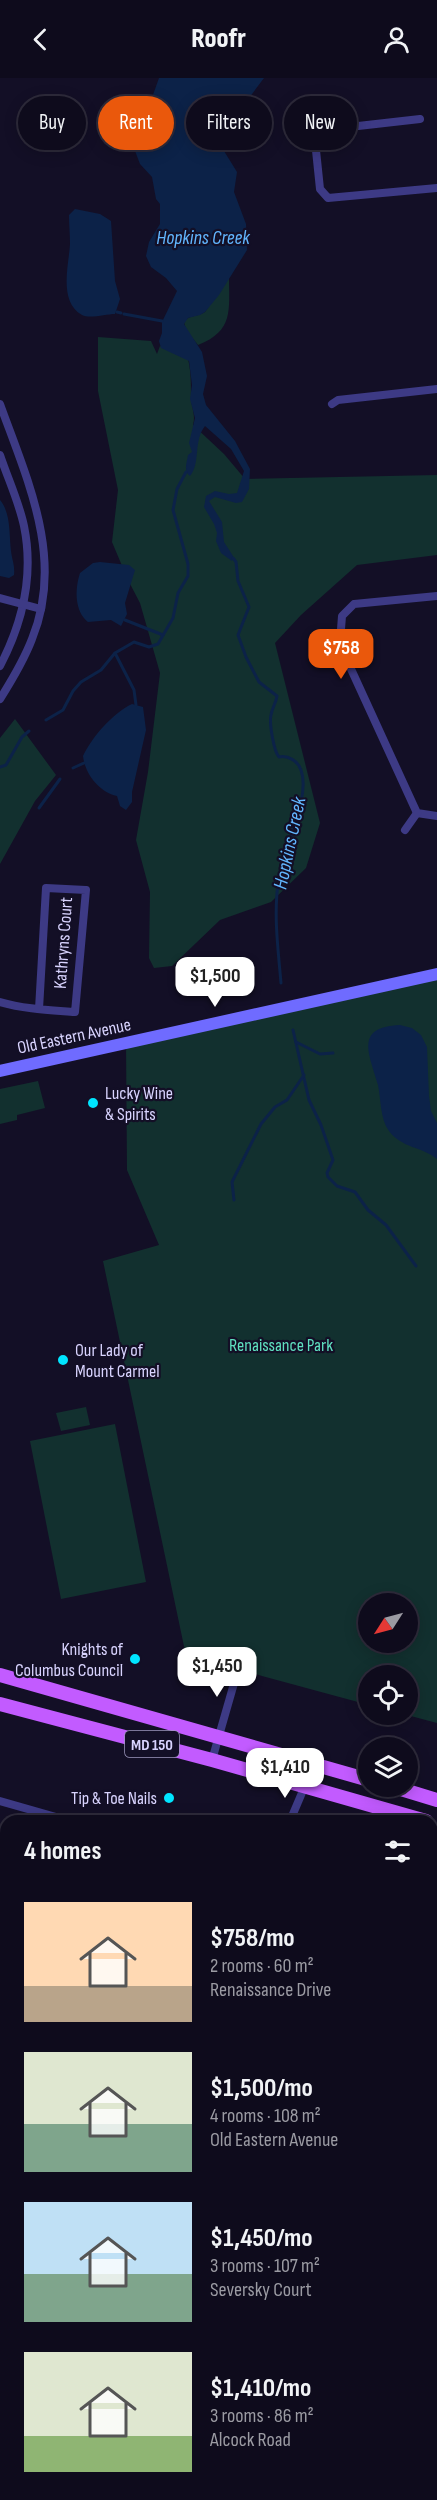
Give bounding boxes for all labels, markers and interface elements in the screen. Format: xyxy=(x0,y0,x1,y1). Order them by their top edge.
icon: back xyxy=(24,23,57,56)
text: Roofr xyxy=(191,23,246,55)
icon: person xyxy=(380,23,413,56)
chip: Buy xyxy=(18,96,86,150)
chip: Rent xyxy=(98,96,174,150)
chip: Filters xyxy=(186,96,272,150)
chip: New xyxy=(284,96,357,150)
water label: Hopkins Creek xyxy=(156,226,250,250)
pin: $758 xyxy=(305,629,377,680)
text: $758 xyxy=(322,636,360,660)
water label: Hopkins Creek xyxy=(269,794,312,892)
street label: Kathryns Court xyxy=(50,896,77,990)
pin: $1,500 xyxy=(166,957,264,1008)
text: $1,500 xyxy=(189,964,241,988)
street label: Old Eastern Avenue xyxy=(15,1014,133,1059)
place label: Lucky Wine & Spirits xyxy=(105,1083,173,1125)
marker: Lucky Wine & Spirits xyxy=(86,1096,100,1110)
park label: Renaissance Park xyxy=(229,1335,333,1356)
place label: Our Lady of Mount Carmel xyxy=(75,1340,160,1382)
marker: Our Lady of Mount Carmel xyxy=(56,1353,70,1367)
north arrow xyxy=(358,1593,418,1653)
map controls xyxy=(358,1593,418,1797)
place label: Knights of Columbus Council xyxy=(15,1639,124,1681)
pin: $1,450 xyxy=(168,1647,266,1698)
marker: Knights of Columbus Council xyxy=(128,1652,142,1666)
text: $1,450 xyxy=(192,1654,242,1678)
button: locate xyxy=(358,1665,418,1725)
road number: MD 150 xyxy=(125,1731,179,1757)
button: layers xyxy=(358,1737,418,1797)
pin: $1,410 xyxy=(236,1748,334,1799)
text: $1,410 xyxy=(260,1755,310,1779)
place label: Tip & Toe Nails xyxy=(71,1788,157,1809)
marker: Tip & Toe Nails xyxy=(162,1791,176,1805)
icon: filters xyxy=(381,1835,414,1868)
text: 4 homes xyxy=(24,1836,101,1867)
text: $758/mo xyxy=(210,1923,295,1954)
icon: home xyxy=(72,1926,144,1998)
text: 2 rooms · 60 m² xyxy=(210,1954,314,1978)
text: Renaissance Drive xyxy=(210,1978,331,2002)
text: $1,500/mo xyxy=(210,2073,313,2104)
icon: home xyxy=(72,2076,144,2148)
text: 4 rooms · 108 m² xyxy=(210,2104,321,2128)
text: Old Eastern Avenue xyxy=(210,2128,338,2152)
text: $1,450/mo xyxy=(210,2223,313,2254)
icon: home xyxy=(72,2226,144,2298)
text: 3 rooms · 107 m² xyxy=(210,2254,320,2278)
text: Seversky Court xyxy=(210,2278,312,2302)
text: $1,410/mo xyxy=(210,2373,311,2404)
icon: home xyxy=(72,2376,144,2448)
text: 3 rooms · 86 m² xyxy=(210,2404,314,2428)
text: Alcock Road xyxy=(210,2428,291,2452)

